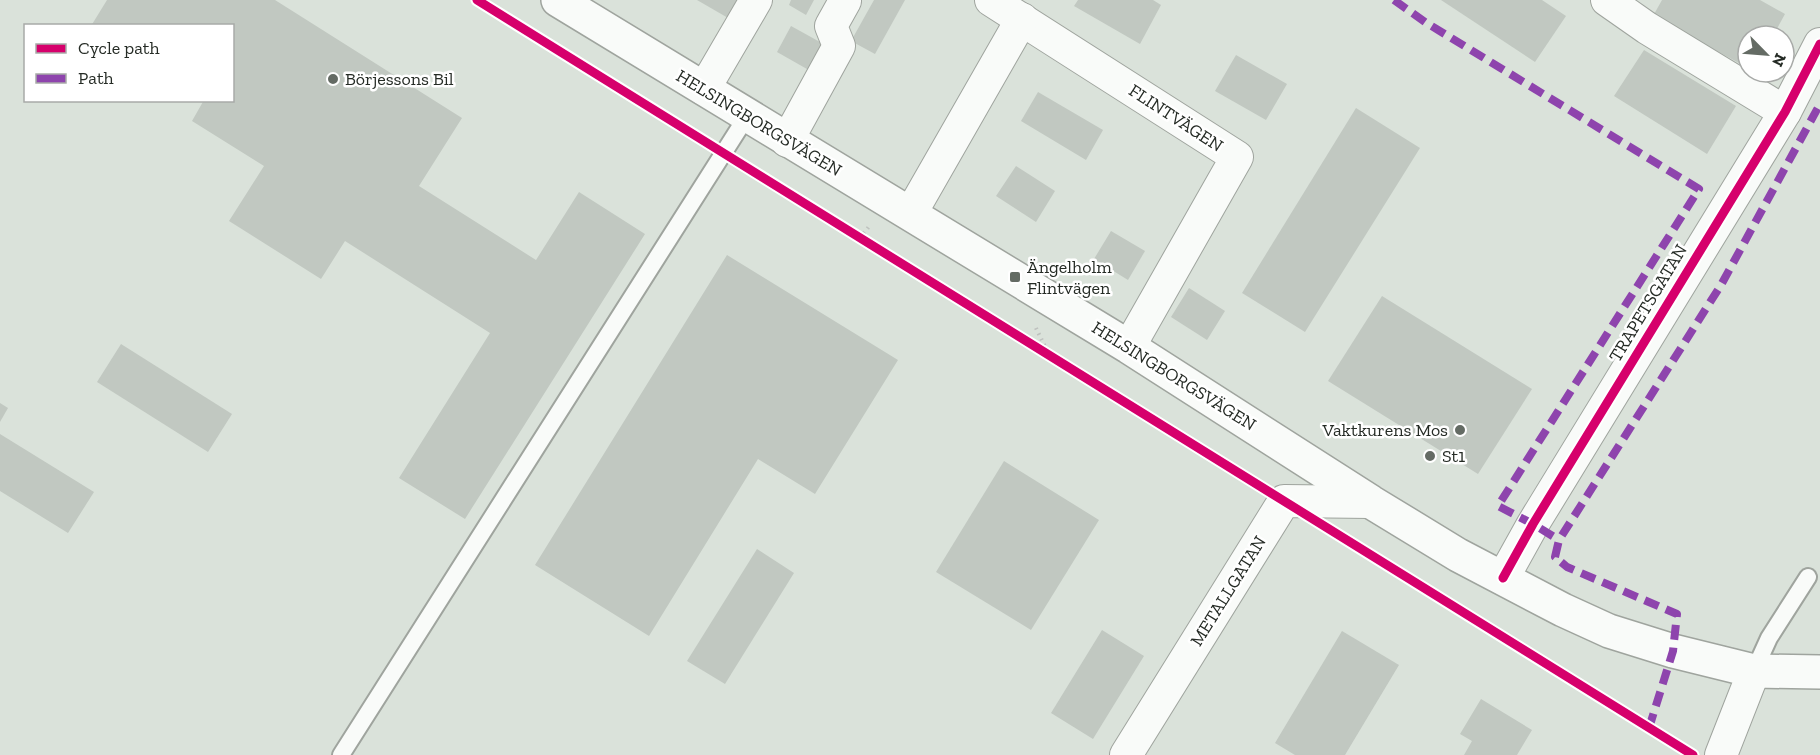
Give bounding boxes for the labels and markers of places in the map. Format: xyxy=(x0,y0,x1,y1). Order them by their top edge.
place label: Börjessons Bil xyxy=(345,68,454,90)
marker: Börjessons Bil xyxy=(326,72,340,86)
place label: Ängelholm Flintvägen xyxy=(1027,256,1112,299)
marker: Ängelholm Flintvägen xyxy=(1008,270,1022,284)
place label: Vaktkurens Mos xyxy=(1321,419,1448,441)
marker: Vaktkurens Mos xyxy=(1453,423,1467,437)
place label: St1 xyxy=(1442,445,1465,467)
marker: St1 xyxy=(1423,449,1437,463)

